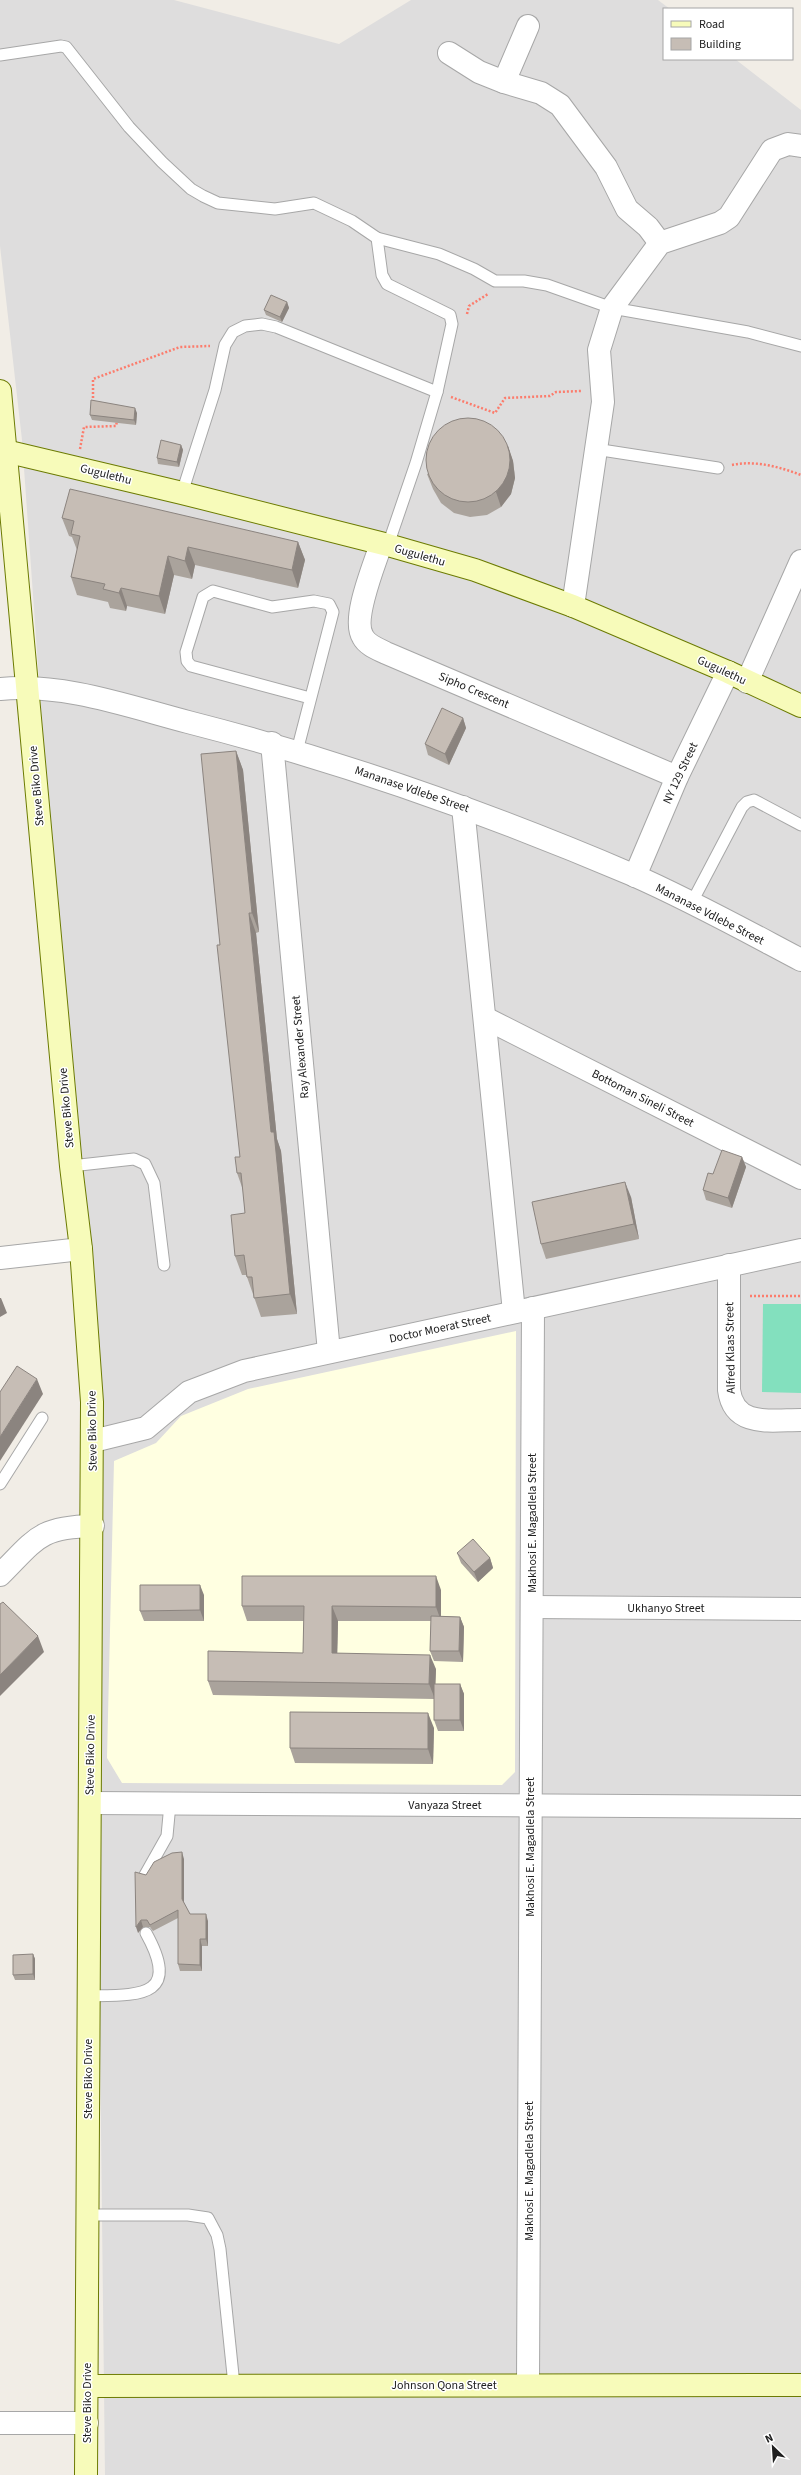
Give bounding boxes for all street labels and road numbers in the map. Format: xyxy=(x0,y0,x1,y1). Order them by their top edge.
street label: Gugulethu xyxy=(78,460,133,489)
street label: Gugulethu xyxy=(392,540,447,571)
street label: Gugulethu xyxy=(694,652,749,689)
street label: Sipho Crescent xyxy=(436,668,512,713)
street label: NY 129 Street xyxy=(659,740,702,807)
street label: Steve Biko Drive xyxy=(25,745,48,827)
street label: Mananase Vdlebe Street xyxy=(352,762,471,817)
street label: Mananase Vdlebe Street xyxy=(652,880,767,949)
street label: Ray Alexander Street xyxy=(288,995,313,1099)
street label: Bottoman Sineli Street xyxy=(589,1065,697,1132)
street label: Steve Biko Drive xyxy=(55,1067,78,1149)
street label: Alfred Klaas Street xyxy=(721,1302,740,1394)
street label: Doctor Moerat Street xyxy=(388,1309,493,1348)
street label: Steve Biko Drive xyxy=(83,1391,102,1471)
street label: Makhosi E. Magadlela Street xyxy=(524,1453,541,1593)
street label: Ukhanyo Street xyxy=(627,1600,705,1617)
street label: Steve Biko Drive xyxy=(81,1715,100,1795)
street label: Makhosi E. Magadlela Street xyxy=(522,1777,539,1917)
street label: Vanyaza Street xyxy=(408,1797,482,1814)
street label: Steve Biko Drive xyxy=(80,2039,97,2119)
street label: Makhosi E. Magadlela Street xyxy=(521,2101,538,2241)
street label: Steve Biko Drive xyxy=(79,2363,96,2443)
street label: Johnson Qona Street xyxy=(391,2377,497,2394)

